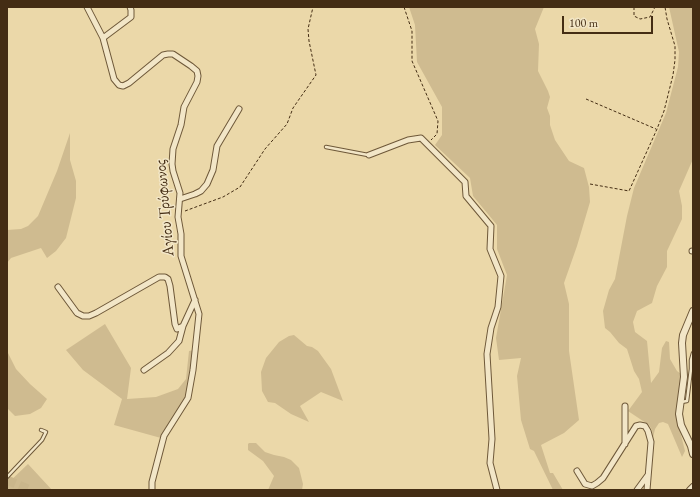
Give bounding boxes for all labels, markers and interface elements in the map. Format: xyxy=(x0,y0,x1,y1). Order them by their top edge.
scale bar xyxy=(564,8,655,34)
text: 100 m xyxy=(569,15,598,31)
street label: Αγίου Τρύφωνος xyxy=(151,159,179,257)

